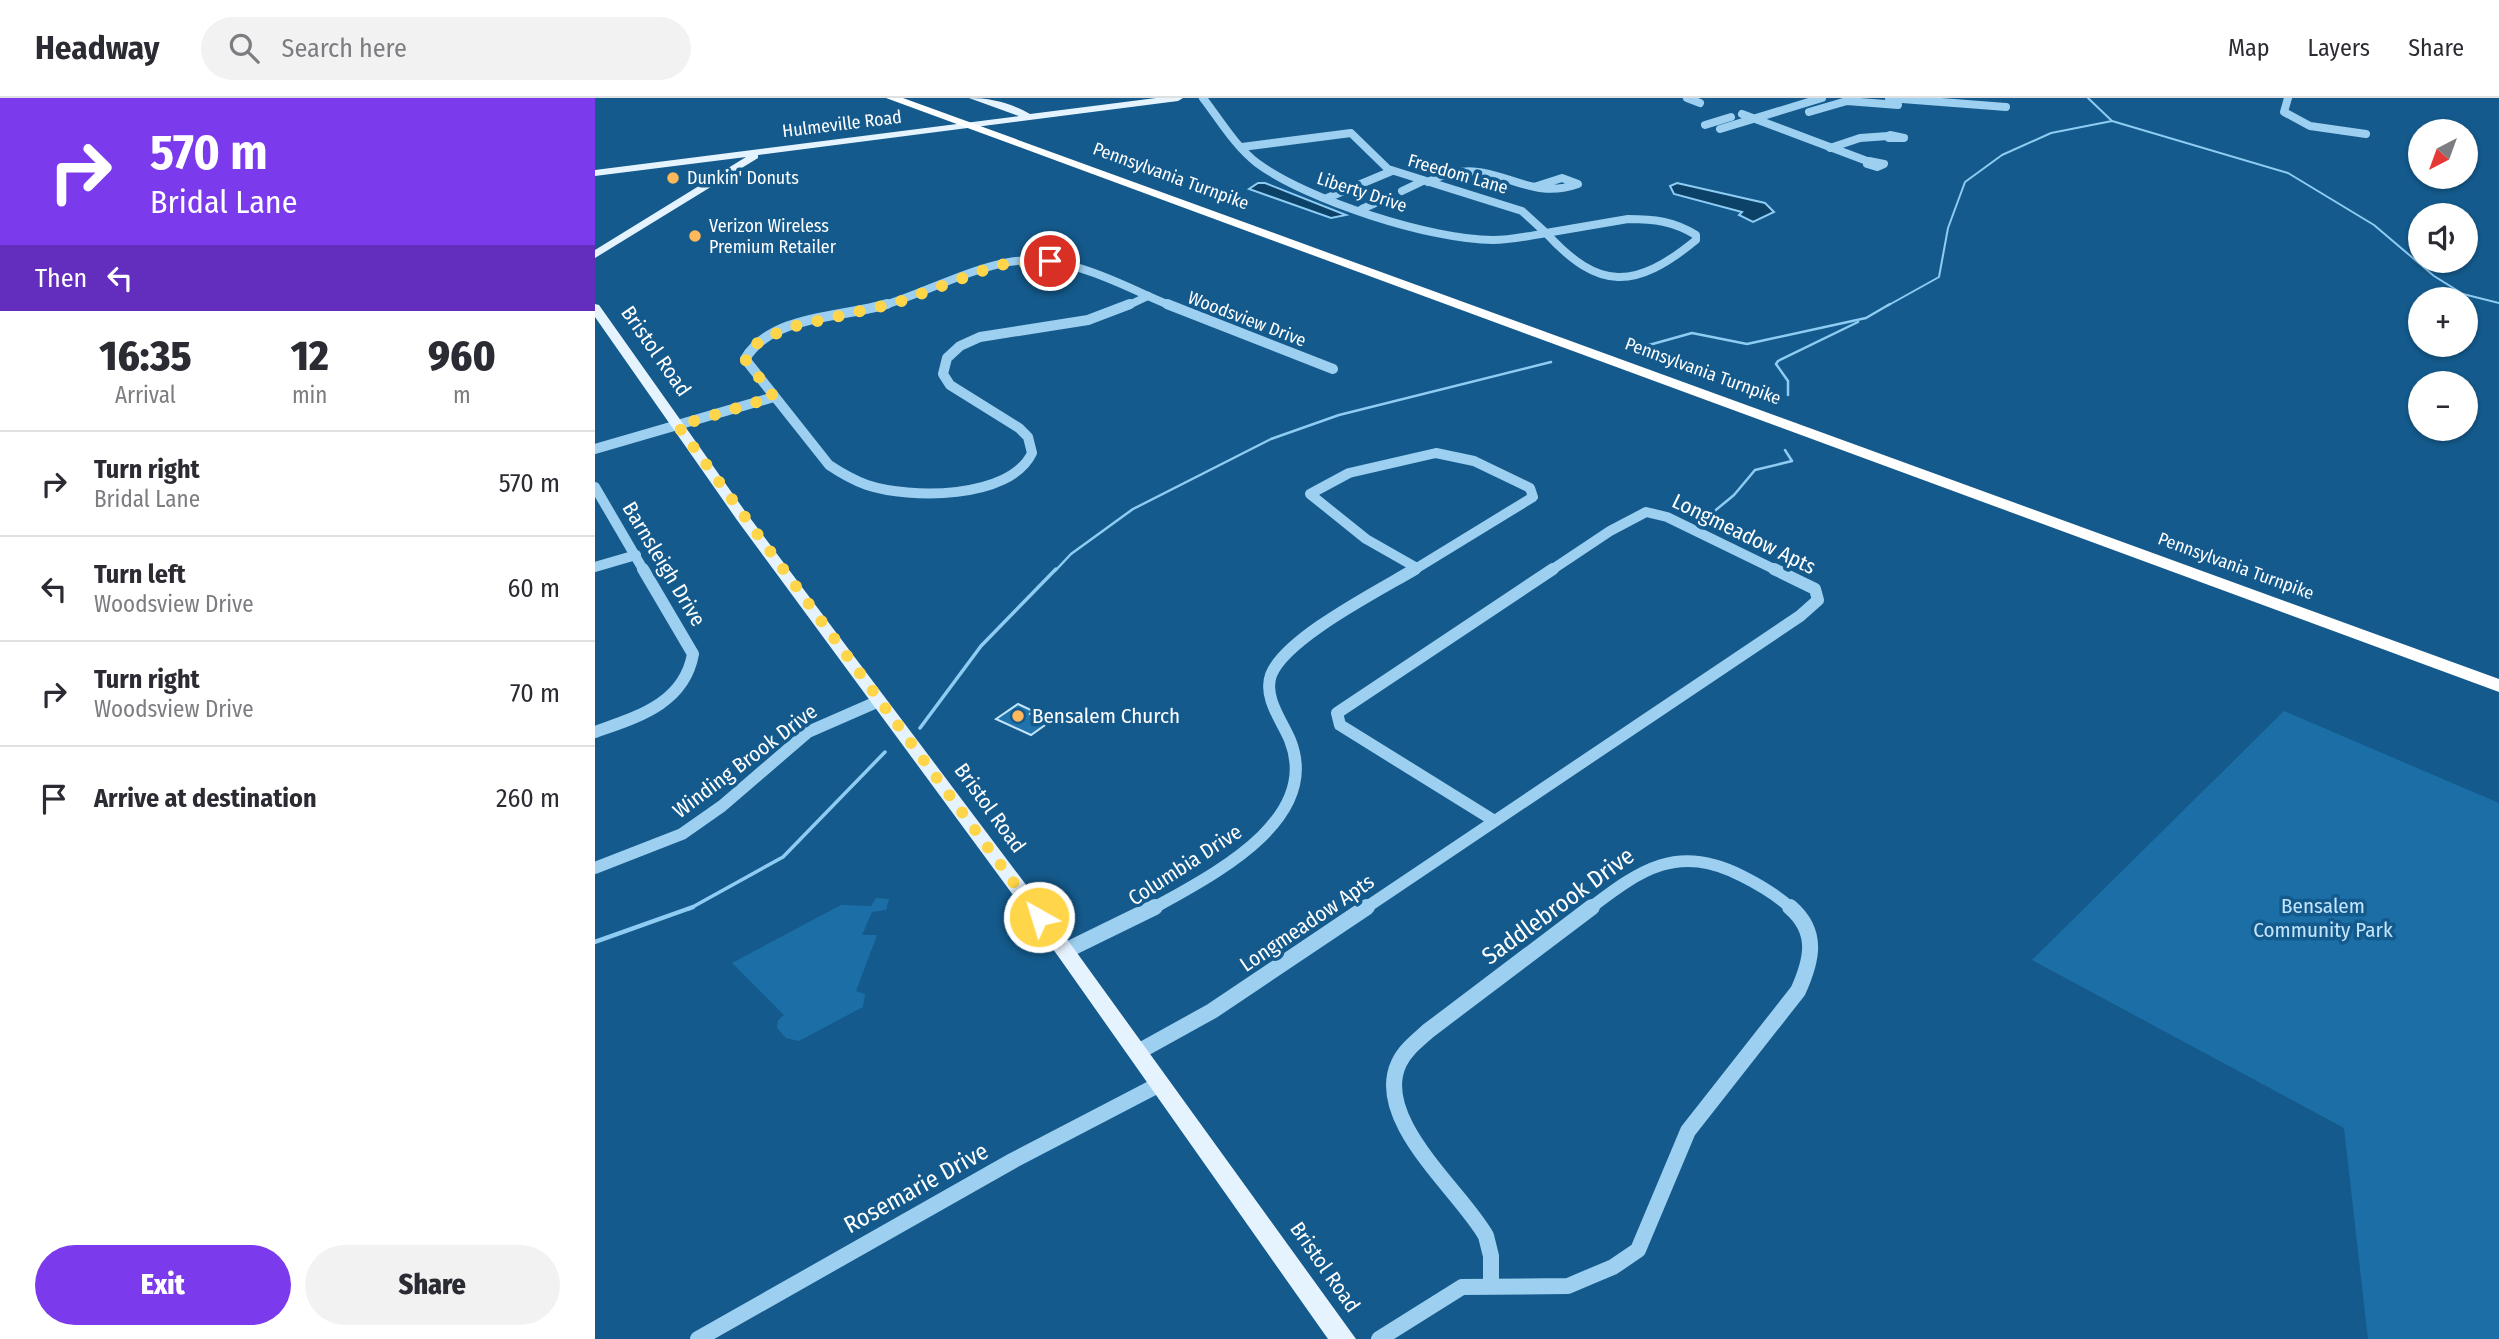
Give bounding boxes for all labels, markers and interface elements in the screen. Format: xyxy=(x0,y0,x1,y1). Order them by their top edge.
search box xyxy=(201,17,691,80)
text: Headway xyxy=(35,28,159,68)
icon: search xyxy=(225,29,263,67)
text: Search here xyxy=(281,33,407,64)
text: Map xyxy=(2228,34,2270,62)
text: Layers xyxy=(2308,34,2370,62)
text: Share xyxy=(2408,34,2464,62)
street label: Hulmeville Road xyxy=(781,106,903,142)
north arrow xyxy=(2408,119,2478,189)
map controls xyxy=(2408,119,2478,441)
text: 570 m xyxy=(150,123,268,182)
icon: right xyxy=(35,126,126,217)
street label: Pennsylvania Turnpike xyxy=(1090,138,1252,214)
street label: Freedom Lane xyxy=(1405,149,1511,199)
place label: Dunkin' Donuts xyxy=(687,167,799,189)
street label: Liberty Drive xyxy=(1314,167,1410,217)
marker: Dunkin' Donuts xyxy=(665,170,681,186)
text: Bridal Lane xyxy=(150,183,298,221)
button: sound xyxy=(2408,203,2478,273)
place label: Verizon Wireless Premium Retailer xyxy=(709,215,837,258)
marker: Verizon Wireless Premium Retailer xyxy=(687,228,703,244)
pin xyxy=(1020,231,1080,291)
icon: arrive xyxy=(1031,242,1069,280)
icon: left xyxy=(101,259,139,297)
text: Then xyxy=(35,263,87,294)
street label: Woodsview Drive xyxy=(1185,286,1309,352)
button: + xyxy=(2408,287,2478,357)
street label: Bristol Road xyxy=(615,301,697,401)
text: 16:35 xyxy=(99,331,191,381)
text: 12 xyxy=(291,331,329,381)
text: 960 xyxy=(428,331,496,381)
street label: Pennsylvania Turnpike xyxy=(1622,333,1784,409)
button: − xyxy=(2408,371,2478,441)
text: Arrival xyxy=(115,381,176,409)
text: min xyxy=(292,381,328,409)
text: m xyxy=(453,381,471,409)
text: Turn right xyxy=(94,454,200,485)
icon: right xyxy=(35,465,73,503)
text: 570 m xyxy=(499,468,560,499)
text: Bridal Lane xyxy=(94,485,200,513)
street label: Longmeadow Apts xyxy=(1668,488,1820,580)
street label: Barnsleigh Drive xyxy=(617,497,711,631)
street label: Pennsylvania Turnpike xyxy=(2155,528,2317,604)
text: Turn left xyxy=(94,559,186,590)
icon: left xyxy=(35,570,73,608)
text: 60 m xyxy=(507,573,560,604)
text: Woodsview Drive xyxy=(94,590,254,618)
text: Turn right xyxy=(94,664,200,695)
icon: right xyxy=(35,675,73,713)
text: 70 m xyxy=(510,678,560,709)
text: Woodsview Drive xyxy=(94,695,254,723)
street label: Winding Brook Drive xyxy=(668,698,822,824)
place label: Bensalem Church xyxy=(1032,703,1180,729)
marker: Bensalem Church xyxy=(1010,708,1026,724)
street label: Bristol Road xyxy=(949,758,1031,858)
icon: arrive xyxy=(35,780,73,818)
text: Arrive at destination xyxy=(94,783,317,814)
text: 260 m xyxy=(496,783,560,814)
street label: Columbia Drive xyxy=(1123,819,1247,911)
street label: Saddlebrook Drive xyxy=(1477,842,1639,970)
street label: Longmeadow Apts xyxy=(1235,868,1379,978)
position arrow xyxy=(1002,880,1076,954)
park label: Bensalem Community Park xyxy=(2253,893,2393,943)
street label: Rosemarie Drive xyxy=(839,1137,993,1239)
street label: Bristol Road xyxy=(1284,1217,1366,1317)
button: Exit xyxy=(35,1245,291,1325)
button: Share xyxy=(305,1245,560,1325)

